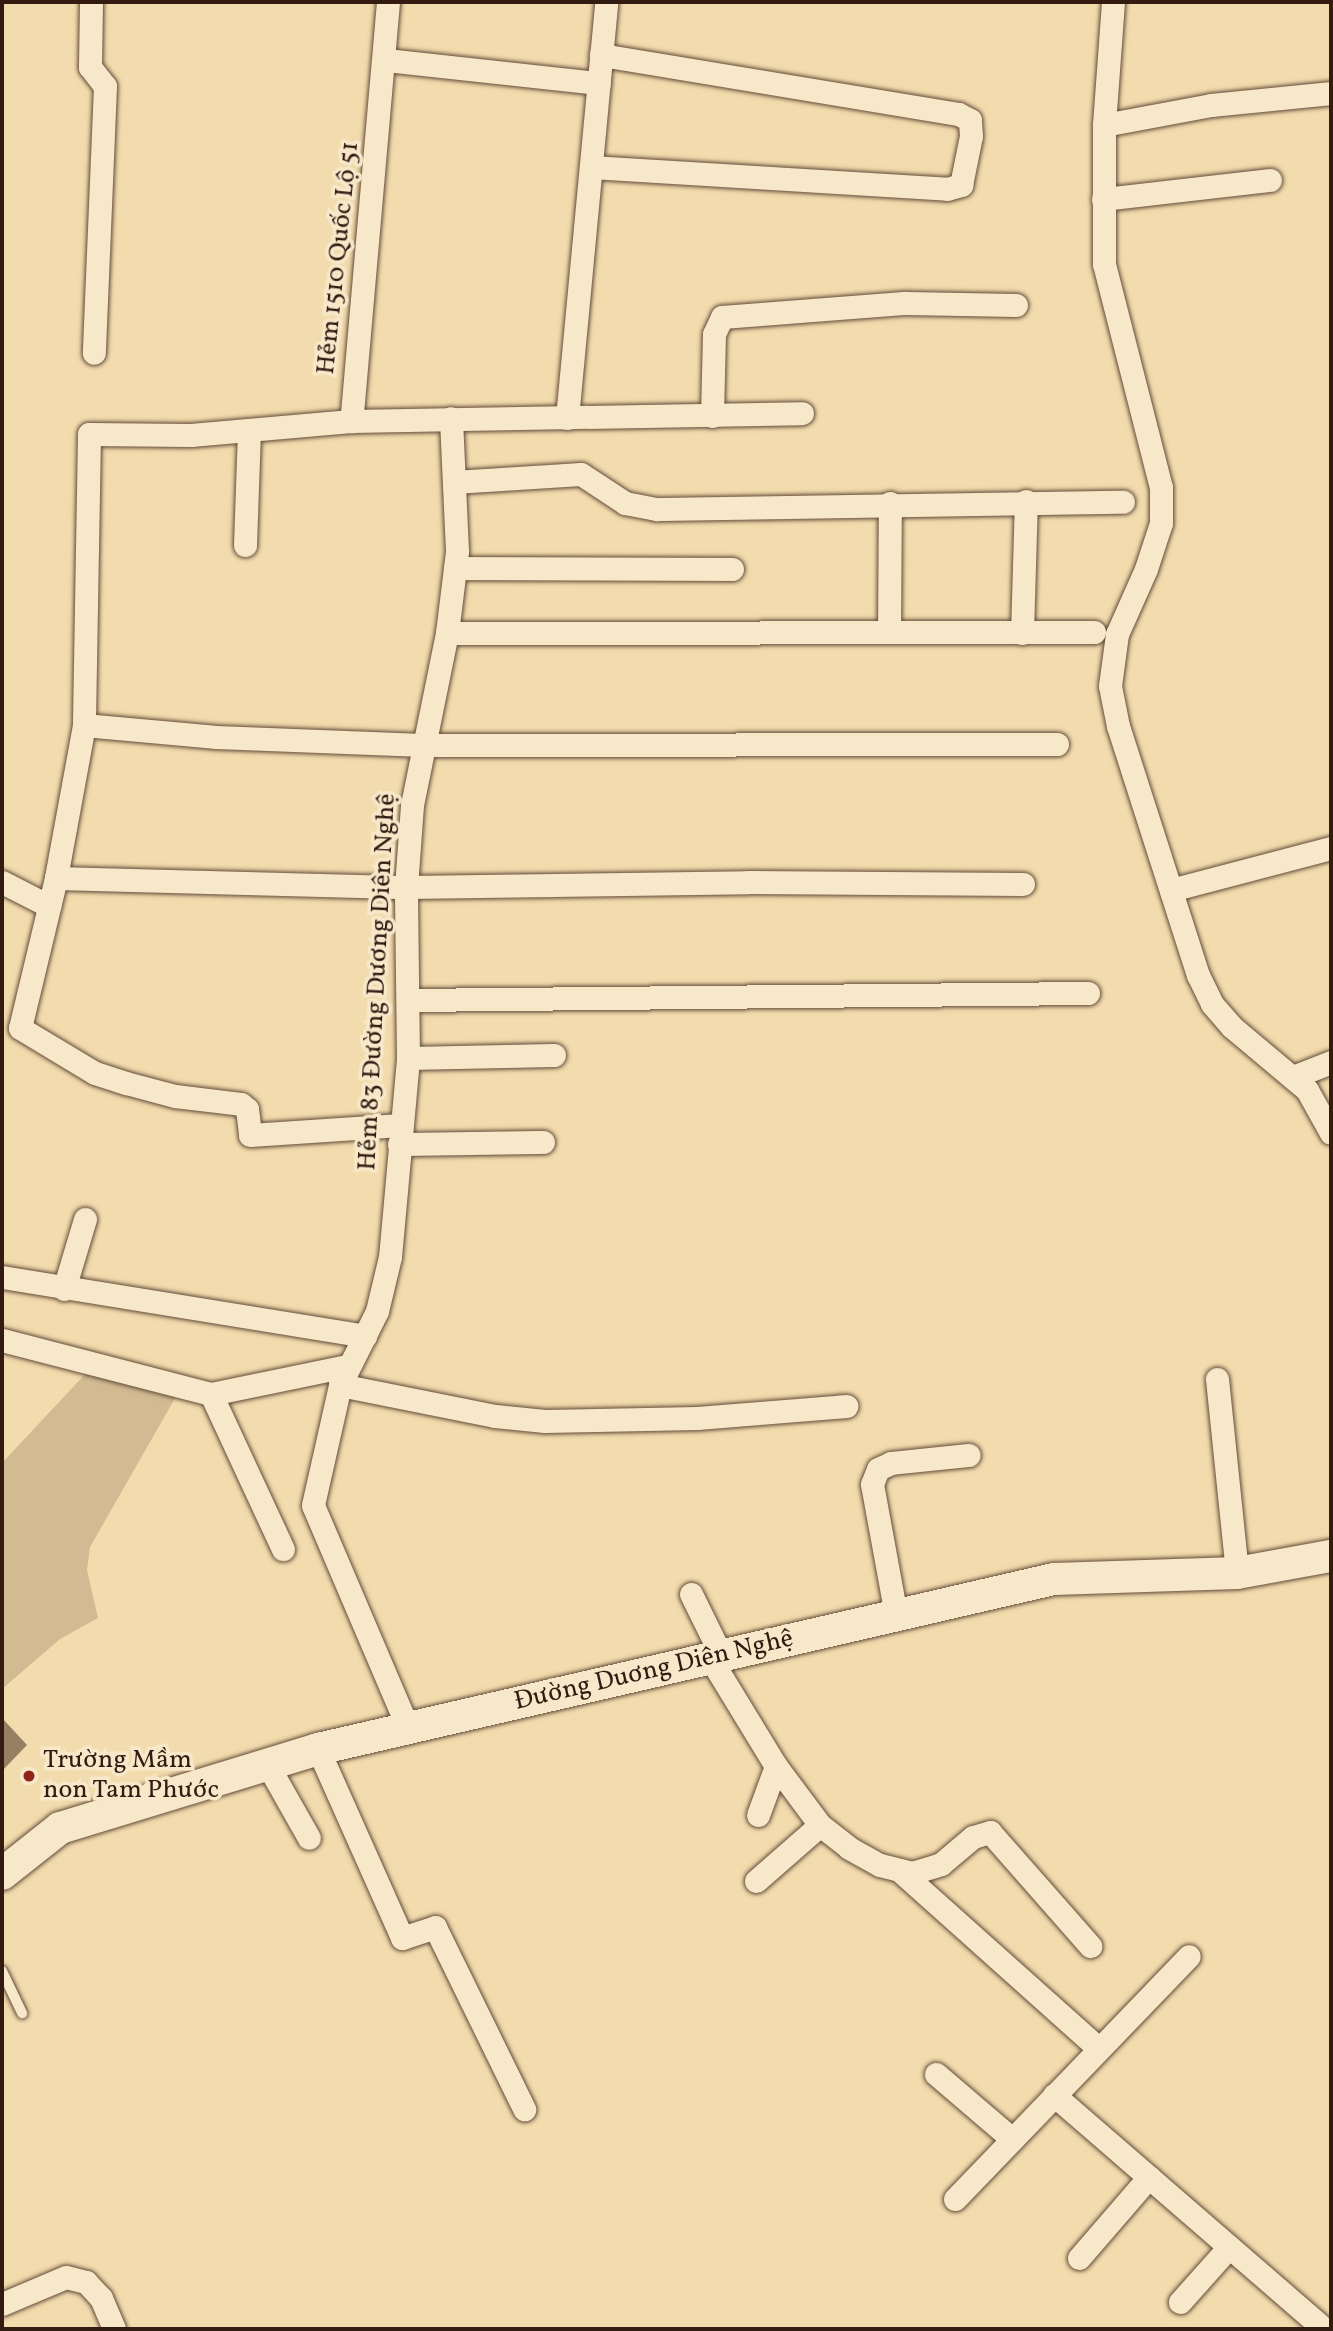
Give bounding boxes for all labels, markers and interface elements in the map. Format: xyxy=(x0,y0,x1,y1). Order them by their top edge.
street label: Hẻm 1510 Quốc Lộ 51 xyxy=(311,140,367,376)
street label: Hẻm 83 Đường Dương Diên Nghệ xyxy=(353,793,403,1171)
street label: Đường Duơng Diên Nghệ xyxy=(511,1624,797,1718)
place label: Trường Mầm non Tam Phước xyxy=(43,1745,220,1806)
marker: Trường Mầm non Tam Phước xyxy=(21,1768,37,1784)

